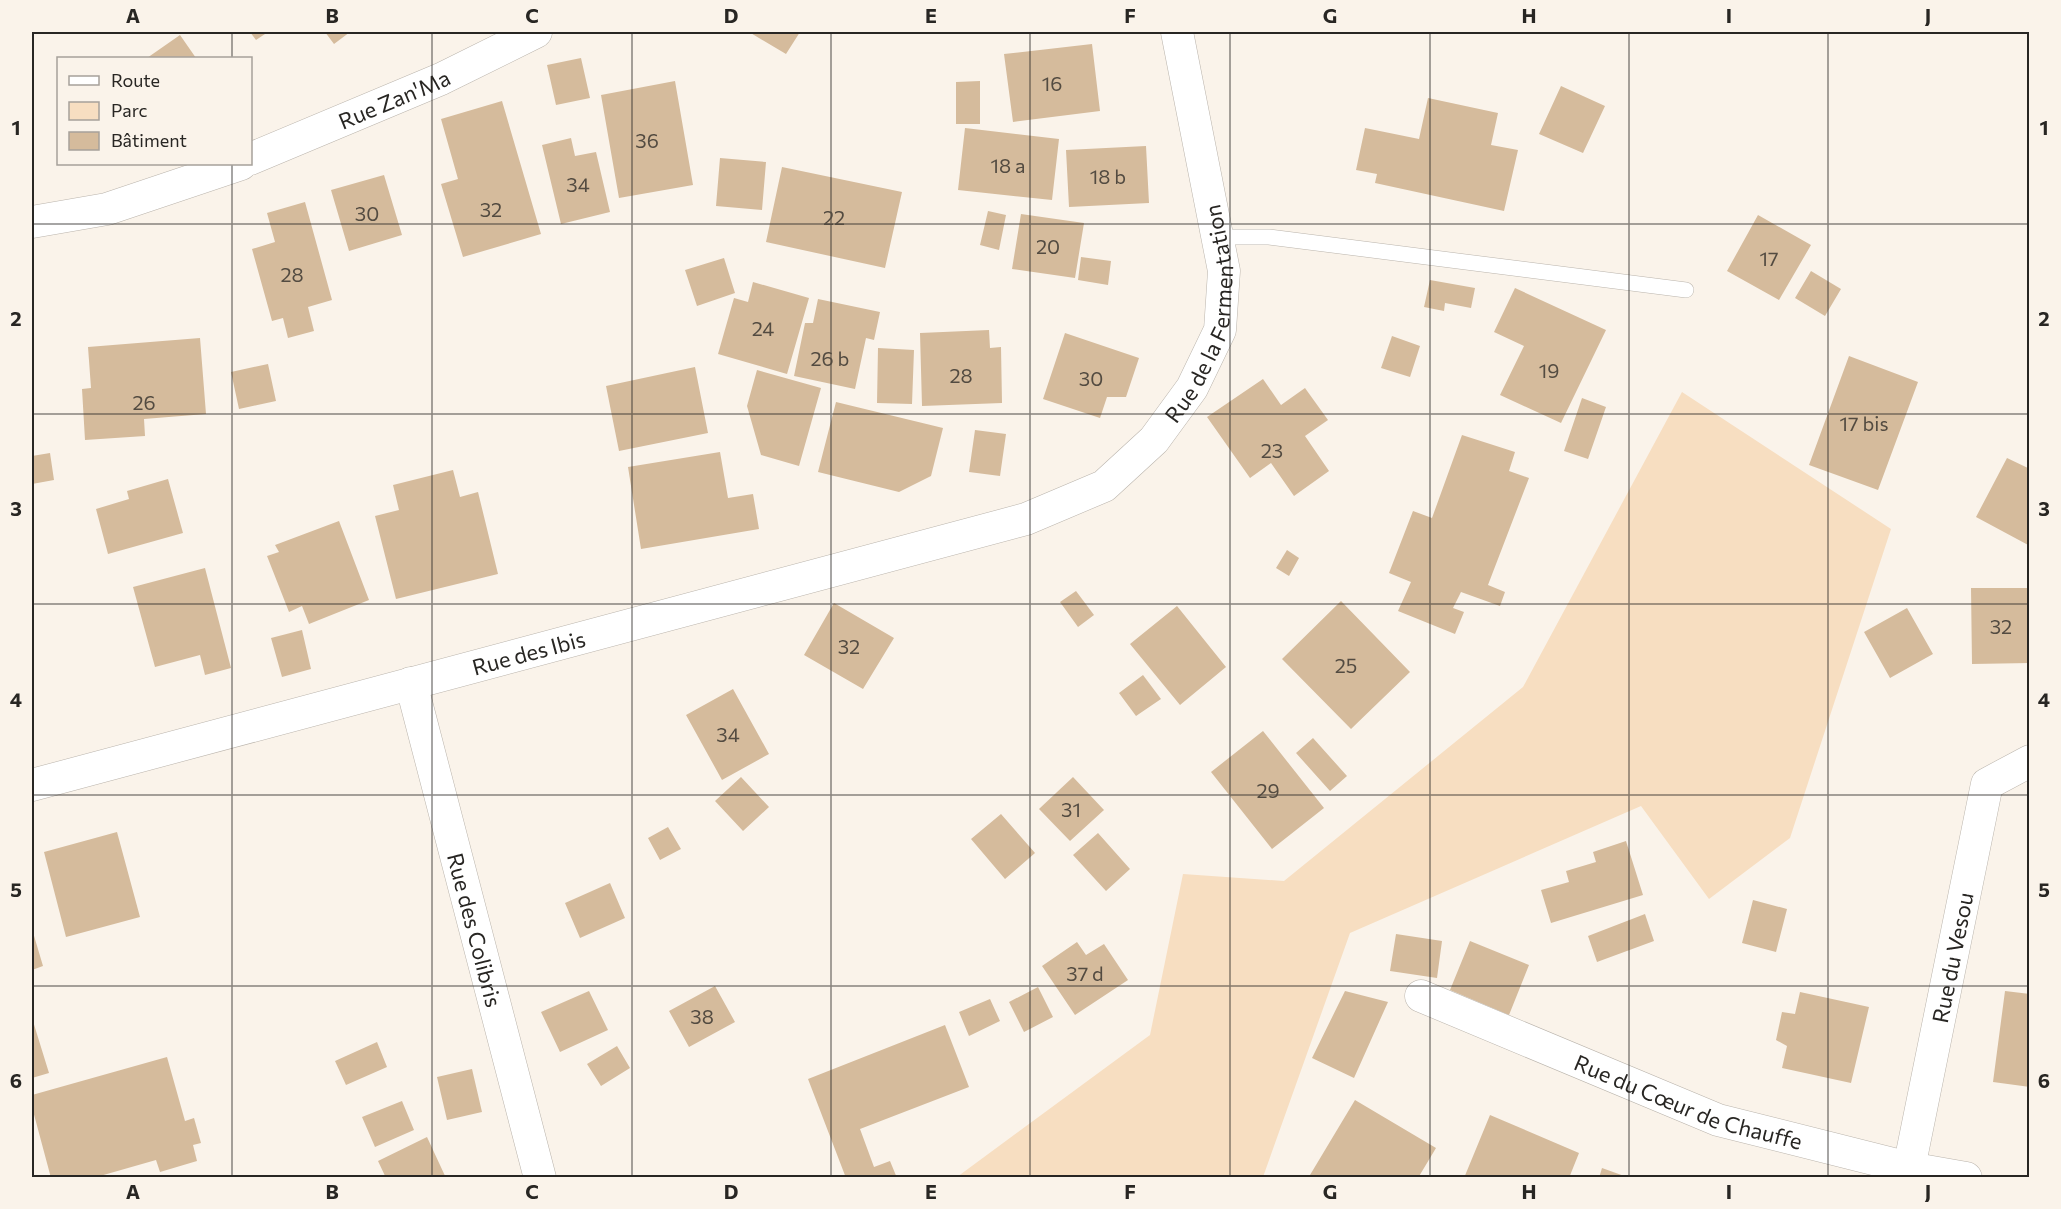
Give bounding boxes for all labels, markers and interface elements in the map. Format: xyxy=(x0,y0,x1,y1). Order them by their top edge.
text: A xyxy=(126,3,140,27)
text: B xyxy=(325,3,339,27)
text: C xyxy=(525,3,539,27)
text: D xyxy=(724,3,738,27)
text: E xyxy=(925,3,937,27)
text: F xyxy=(1124,3,1136,27)
text: G xyxy=(1323,3,1337,27)
text: H xyxy=(1522,3,1537,27)
text: I xyxy=(1726,3,1732,27)
text: J xyxy=(1925,3,1931,27)
legend xyxy=(57,57,252,165)
street label: Rue Zan'Ma xyxy=(334,63,454,134)
text: Route xyxy=(111,69,160,91)
house number: 16 xyxy=(1042,71,1062,95)
text: Parc xyxy=(111,99,148,121)
text: 1 xyxy=(11,115,21,139)
text: 1 xyxy=(2039,115,2049,139)
house number: 36 xyxy=(635,128,659,152)
text: Bâtiment xyxy=(111,129,187,151)
house number: 18 a xyxy=(991,153,1025,177)
house number: 18 b xyxy=(1090,164,1126,188)
house number: 34 xyxy=(566,172,590,196)
house number: 32 xyxy=(480,197,502,221)
house number: 30 xyxy=(355,201,379,225)
street label: Rue de la Fermentation xyxy=(1158,202,1238,427)
house number: 22 xyxy=(823,205,845,229)
house number: 20 xyxy=(1036,234,1060,258)
house number: 17 xyxy=(1759,246,1779,270)
house number: 28 xyxy=(280,262,304,286)
text: 2 xyxy=(10,306,22,330)
text: 2 xyxy=(2038,306,2050,330)
house number: 24 xyxy=(752,316,774,340)
house number: 26 b xyxy=(811,346,849,370)
house number: 19 xyxy=(1539,358,1559,382)
house number: 28 xyxy=(949,363,973,387)
house number: 30 xyxy=(1079,366,1103,390)
house number: 26 xyxy=(132,390,156,414)
house number: 17 bis xyxy=(1839,411,1889,435)
house number: 23 xyxy=(1261,438,1283,462)
text: 3 xyxy=(10,496,22,520)
text: 3 xyxy=(2038,496,2050,520)
house number: 32 xyxy=(1990,614,2012,638)
street label: Rue des Ibis xyxy=(469,624,588,680)
house number: 32 xyxy=(838,634,860,658)
house number: 25 xyxy=(1335,653,1357,677)
text: 4 xyxy=(10,687,22,711)
text: 4 xyxy=(2038,687,2050,711)
house number: 34 xyxy=(716,722,740,746)
house number: 29 xyxy=(1256,778,1280,802)
house number: 31 xyxy=(1061,797,1081,821)
street label: Rue des Colibris xyxy=(442,850,508,1010)
text: 5 xyxy=(10,877,22,901)
text: 5 xyxy=(2038,877,2050,901)
street label: Rue du Vesou xyxy=(1925,890,1978,1025)
house number: 37 d xyxy=(1066,961,1104,985)
house number: 38 xyxy=(690,1004,714,1028)
street label: Rue du Cœur de Chauffe xyxy=(1570,1048,1805,1154)
text: 6 xyxy=(10,1068,22,1092)
text: 6 xyxy=(2038,1068,2050,1092)
text: A xyxy=(126,1179,140,1203)
text: B xyxy=(325,1179,339,1203)
text: C xyxy=(525,1179,539,1203)
text: D xyxy=(724,1179,738,1203)
text: E xyxy=(925,1179,937,1203)
text: F xyxy=(1124,1179,1136,1203)
text: G xyxy=(1323,1179,1337,1203)
text: H xyxy=(1522,1179,1537,1203)
text: I xyxy=(1726,1179,1732,1203)
text: J xyxy=(1925,1179,1931,1203)

